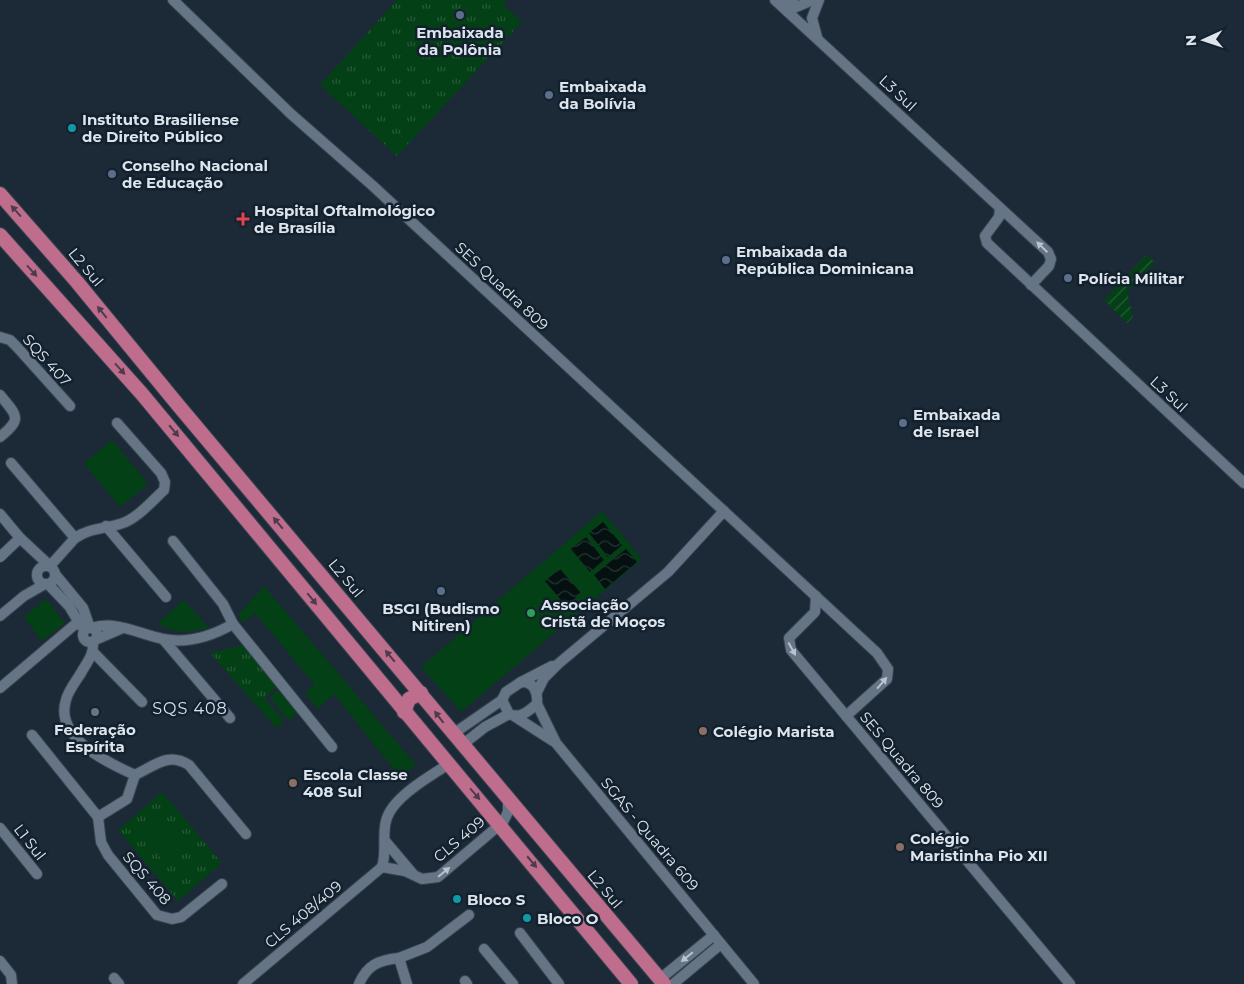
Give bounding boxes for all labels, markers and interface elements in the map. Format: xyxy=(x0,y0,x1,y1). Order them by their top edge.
marker: Embaixada da Polônia xyxy=(454,9,466,21)
north arrow xyxy=(1179,15,1229,65)
place label: Embaixada da Polônia xyxy=(416,23,504,59)
text: N xyxy=(1182,35,1200,47)
street label: L3 Sul xyxy=(875,71,921,115)
place label: Embaixada da Bolívia xyxy=(559,77,647,113)
marker: Embaixada da Bolívia xyxy=(543,89,555,101)
place label: Instituto Brasiliense de Direito Público xyxy=(82,110,239,146)
marker: Instituto Brasiliense de Direito Público xyxy=(66,122,78,134)
place label: Conselho Nacional de Educação xyxy=(122,156,268,192)
marker: Conselho Nacional de Educação xyxy=(106,168,118,180)
place label: Hospital Oftalmológico de Brasília xyxy=(254,201,435,237)
one-way arrow xyxy=(10,206,22,218)
marker: Hospital Oftalmológico de Brasília xyxy=(236,212,250,226)
street label: SES Quadra 809 xyxy=(451,238,553,334)
one-way arrow xyxy=(1036,241,1048,253)
place label: Embaixada da República Dominicana xyxy=(736,242,914,278)
street label: L2 Sul xyxy=(64,244,108,290)
marker: Embaixada da República Dominicana xyxy=(720,254,732,266)
one-way arrow xyxy=(27,264,38,277)
place label: Polícia Militar xyxy=(1078,269,1185,288)
marker: Polícia Militar xyxy=(1062,272,1074,284)
one-way arrow xyxy=(96,306,107,319)
street label: SQS 407 xyxy=(19,330,75,390)
one-way arrow xyxy=(114,363,126,375)
street label: L3 Sul xyxy=(1146,372,1192,416)
place label: Embaixada de Israel xyxy=(913,405,1001,441)
marker: Embaixada de Israel xyxy=(897,417,909,429)
one-way arrow xyxy=(168,425,179,438)
one-way arrow xyxy=(273,516,284,529)
street label: L2 Sul xyxy=(324,555,368,601)
marker: BSGI (Budismo Nitiren) xyxy=(435,585,447,597)
one-way arrow xyxy=(307,593,318,606)
place label: Associação Cristã de Moços xyxy=(540,595,665,631)
place label: BSGI (Budismo Nitiren) xyxy=(382,599,500,635)
marker: Associação Cristã de Moços xyxy=(525,607,537,619)
one-way arrow xyxy=(788,641,796,656)
one-way arrow xyxy=(384,649,395,662)
one-way arrow xyxy=(876,678,888,690)
district label: SQS 408 xyxy=(152,699,228,718)
marker: Federação Espírita xyxy=(89,706,101,718)
street label: SES Quadra 809 xyxy=(856,708,948,812)
one-way arrow xyxy=(434,710,444,723)
place label: Federação Espírita xyxy=(54,720,136,756)
place label: Colégio Marista xyxy=(713,722,834,741)
marker: Colégio Marista xyxy=(697,725,709,737)
place label: Escola Classe 408 Sul xyxy=(303,765,408,801)
street label: SGAS - Quadra 609 xyxy=(597,773,703,895)
marker: Escola Classe 408 Sul xyxy=(287,777,299,789)
one-way arrow xyxy=(469,788,480,801)
street label: CLS 409 xyxy=(429,812,489,866)
street label: L1 Sul xyxy=(10,820,50,864)
place label: Colégio Maristinha Pio XII xyxy=(910,829,1048,865)
marker: Colégio Maristinha Pio XII xyxy=(894,841,906,853)
street label: SQS 408 xyxy=(119,847,175,909)
one-way arrow xyxy=(526,855,537,868)
one-way arrow xyxy=(437,866,450,877)
street label: L2 Sul xyxy=(583,866,627,912)
street label: CLS 408/409 xyxy=(261,876,345,952)
place label: Bloco S xyxy=(467,890,526,909)
marker: Bloco S xyxy=(451,893,463,905)
place label: Bloco O xyxy=(537,909,599,928)
marker: Bloco O xyxy=(521,912,533,924)
one-way arrow xyxy=(681,952,694,963)

